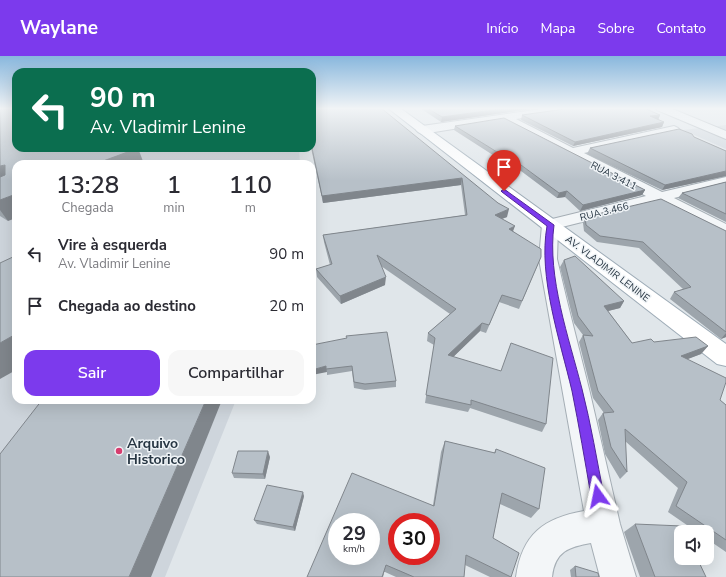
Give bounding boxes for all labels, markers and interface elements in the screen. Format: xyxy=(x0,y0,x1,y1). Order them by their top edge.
text: Waylane xyxy=(20,15,98,41)
text: Início xyxy=(486,19,518,38)
text: Mapa xyxy=(540,19,575,38)
text: Sobre xyxy=(597,19,634,38)
text: Contato xyxy=(656,19,706,38)
text: 90 m xyxy=(90,79,156,117)
icon: left xyxy=(24,84,76,136)
text: Av. Vladimir Lenine xyxy=(90,115,246,139)
pin xyxy=(487,150,521,191)
icon: arrive xyxy=(493,156,515,178)
street label: RUA 3.411 xyxy=(588,158,639,193)
text: 13:28 xyxy=(56,169,119,201)
text: 1 xyxy=(167,169,181,201)
text: 110 xyxy=(229,169,272,201)
text: Chegada xyxy=(62,199,114,217)
text: min xyxy=(163,199,185,217)
text: m xyxy=(245,199,256,217)
street label: RUA 3.466 xyxy=(578,199,630,225)
street label: AV. VLADIMIR LENINE xyxy=(562,232,653,305)
text: Vire à esquerda xyxy=(58,235,167,255)
icon: left xyxy=(24,243,46,265)
text: 90 m xyxy=(269,244,304,264)
text: Av. Vladimir Lenine xyxy=(58,255,171,273)
icon: arrive xyxy=(24,295,46,317)
text: Chegada ao destino xyxy=(58,296,196,316)
text: 20 m xyxy=(269,296,304,316)
button: Sair xyxy=(24,350,160,396)
button: Compartilhar xyxy=(168,350,304,396)
place label: Arquivo Historico xyxy=(127,434,185,469)
marker: Arquivo Historico xyxy=(114,446,124,456)
position arrow xyxy=(577,475,619,517)
speed limit sign: 30 xyxy=(388,513,440,565)
text: 29 xyxy=(342,520,366,547)
map controls xyxy=(674,525,714,565)
button: sound xyxy=(674,525,714,565)
text: km/h xyxy=(343,542,365,556)

